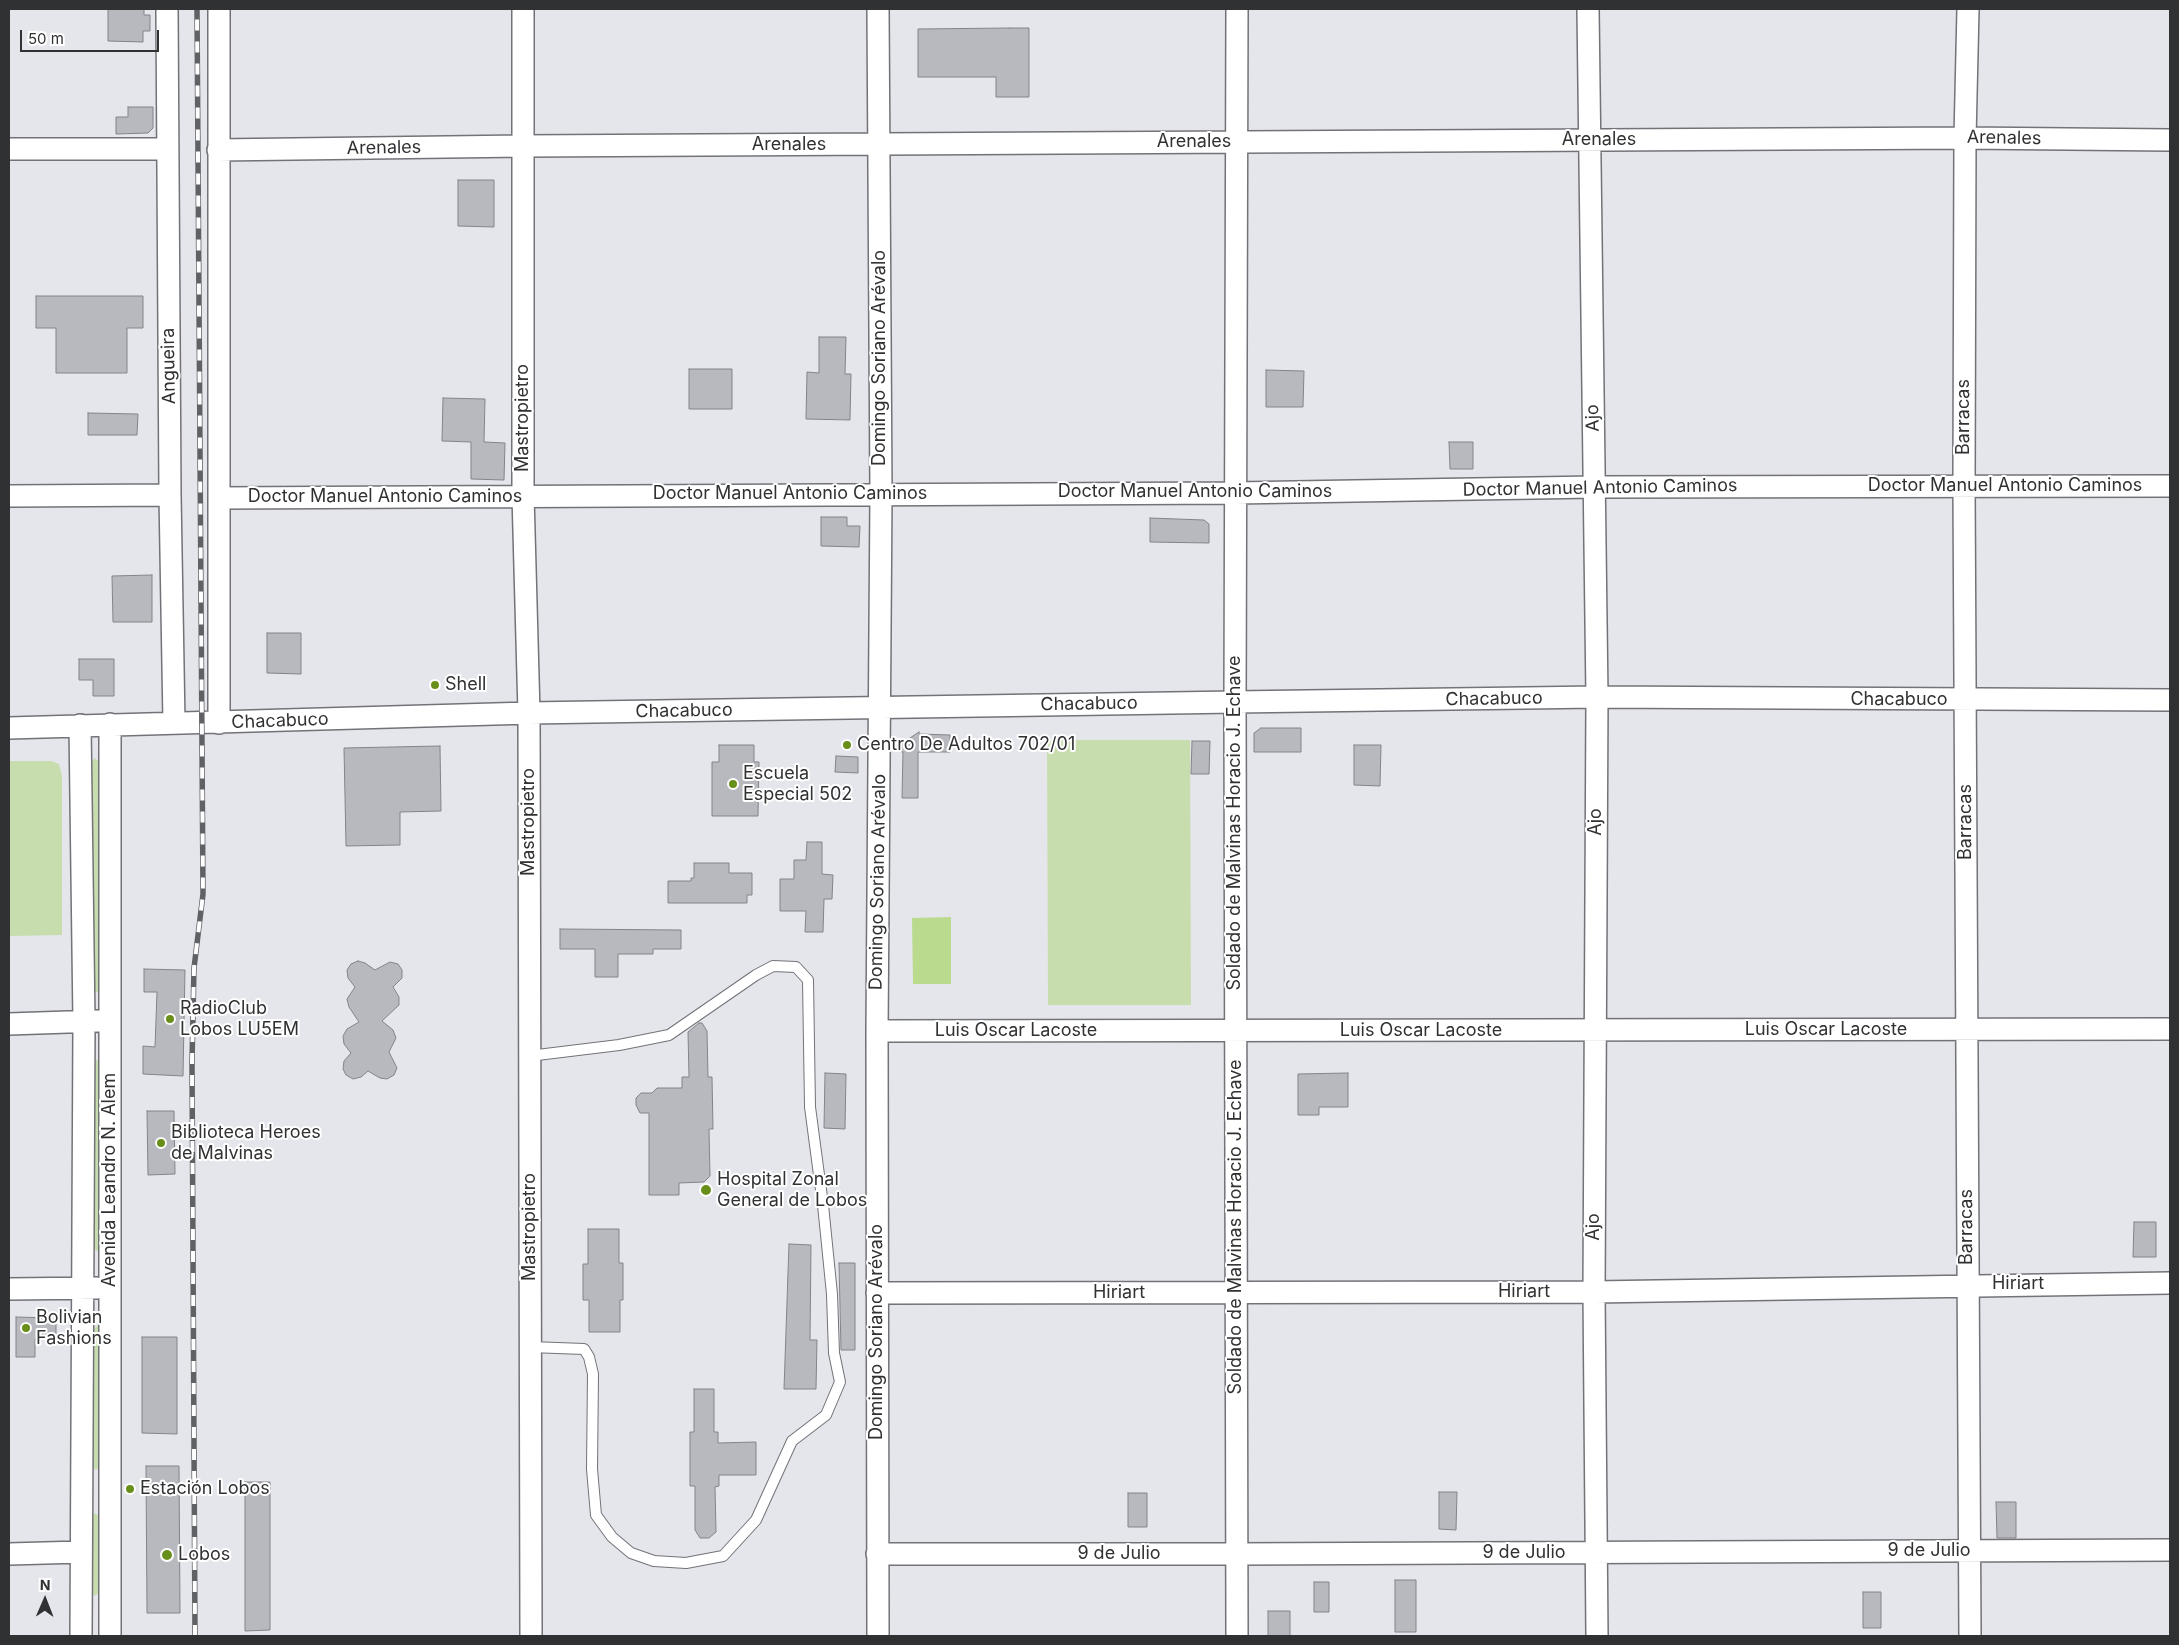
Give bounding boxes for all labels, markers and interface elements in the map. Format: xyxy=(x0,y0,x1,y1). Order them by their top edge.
scale bar xyxy=(22,20,161,52)
text: 50 m xyxy=(28,29,64,48)
street label: Arenales xyxy=(1967,127,2041,149)
street label: Arenales xyxy=(1562,129,1636,151)
street label: Arenales xyxy=(1157,131,1231,153)
street label: Arenales xyxy=(752,134,826,156)
street label: Arenales xyxy=(347,137,421,159)
street label: Domingo Soriano Arévalo xyxy=(869,250,891,466)
street label: Angueira xyxy=(158,328,180,404)
street label: Mastropietro xyxy=(512,364,534,472)
street label: Barracas xyxy=(1953,379,1975,455)
street label: Ajo xyxy=(1582,404,1604,432)
street label: Doctor Manuel Antonio Caminos xyxy=(1462,475,1738,501)
street label: Doctor Manuel Antonio Caminos xyxy=(1868,475,2142,497)
street label: Doctor Manuel Antonio Caminos xyxy=(1058,481,1332,503)
street label: Doctor Manuel Antonio Caminos xyxy=(653,483,927,505)
street label: Doctor Manuel Antonio Caminos xyxy=(248,486,522,508)
street label: Soldado de Malvinas Horacio J. Echave xyxy=(1224,655,1246,991)
place label: Shell xyxy=(445,674,486,696)
marker: Shell xyxy=(429,679,441,691)
street label: Chacabuco xyxy=(1445,687,1543,711)
street label: Chacabuco xyxy=(1850,689,1948,711)
street label: Chacabuco xyxy=(1040,692,1138,716)
street label: Chacabuco xyxy=(635,699,733,723)
street label: Chacabuco xyxy=(231,709,329,733)
place label: Centro De Adultos 702/01 xyxy=(857,734,1075,756)
marker: Centro De Adultos 702/01 xyxy=(841,739,853,751)
place label: Escuela Especial 502 xyxy=(743,763,852,806)
street label: Mastropietro xyxy=(518,768,540,876)
street label: Domingo Soriano Arévalo xyxy=(865,774,891,990)
marker: Escuela Especial 502 xyxy=(727,778,739,790)
street label: Barracas xyxy=(1955,784,1977,860)
street label: Ajo xyxy=(1585,808,1607,836)
place label: RadioClub Lobos LU5EM xyxy=(180,998,299,1040)
marker: RadioClub Lobos LU5EM xyxy=(164,1013,176,1025)
street label: Luis Oscar Lacoste xyxy=(1745,1019,1907,1041)
street label: Luis Oscar Lacoste xyxy=(935,1020,1097,1042)
street label: Luis Oscar Lacoste xyxy=(1340,1020,1502,1042)
street label: Soldado de Malvinas Horacio J. Echave xyxy=(1225,1059,1247,1395)
street label: Avenida Leandro N. Alem xyxy=(99,1073,121,1287)
place label: Biblioteca Heroes de Malvinas xyxy=(171,1122,321,1164)
marker: Biblioteca Heroes de Malvinas xyxy=(155,1137,167,1149)
place label: Hospital Zonal General de Lobos xyxy=(717,1169,867,1212)
street label: Mastropietro xyxy=(519,1173,541,1281)
marker: Hospital Zonal General de Lobos xyxy=(699,1183,713,1197)
street label: Barracas xyxy=(1956,1189,1978,1265)
street label: Ajo xyxy=(1583,1213,1605,1241)
street label: Domingo Soriano Arévalo xyxy=(866,1224,888,1440)
street label: Hiriart xyxy=(1992,1273,2044,1295)
street label: Hiriart xyxy=(1498,1281,1550,1303)
street label: Hiriart xyxy=(1093,1282,1145,1304)
place label: Bolivian Fashions xyxy=(36,1307,112,1350)
marker: Bolivian Fashions xyxy=(20,1322,32,1334)
place label: Estación Lobos xyxy=(140,1478,270,1500)
marker: Estación Lobos xyxy=(124,1483,136,1495)
street label: 9 de Julio xyxy=(1887,1540,1971,1562)
street label: 9 de Julio xyxy=(1482,1542,1566,1564)
street label: 9 de Julio xyxy=(1077,1543,1161,1565)
place label: Lobos xyxy=(178,1544,230,1566)
marker: Lobos xyxy=(160,1548,174,1562)
north arrow xyxy=(20,1575,70,1625)
text: N xyxy=(40,1576,51,1593)

